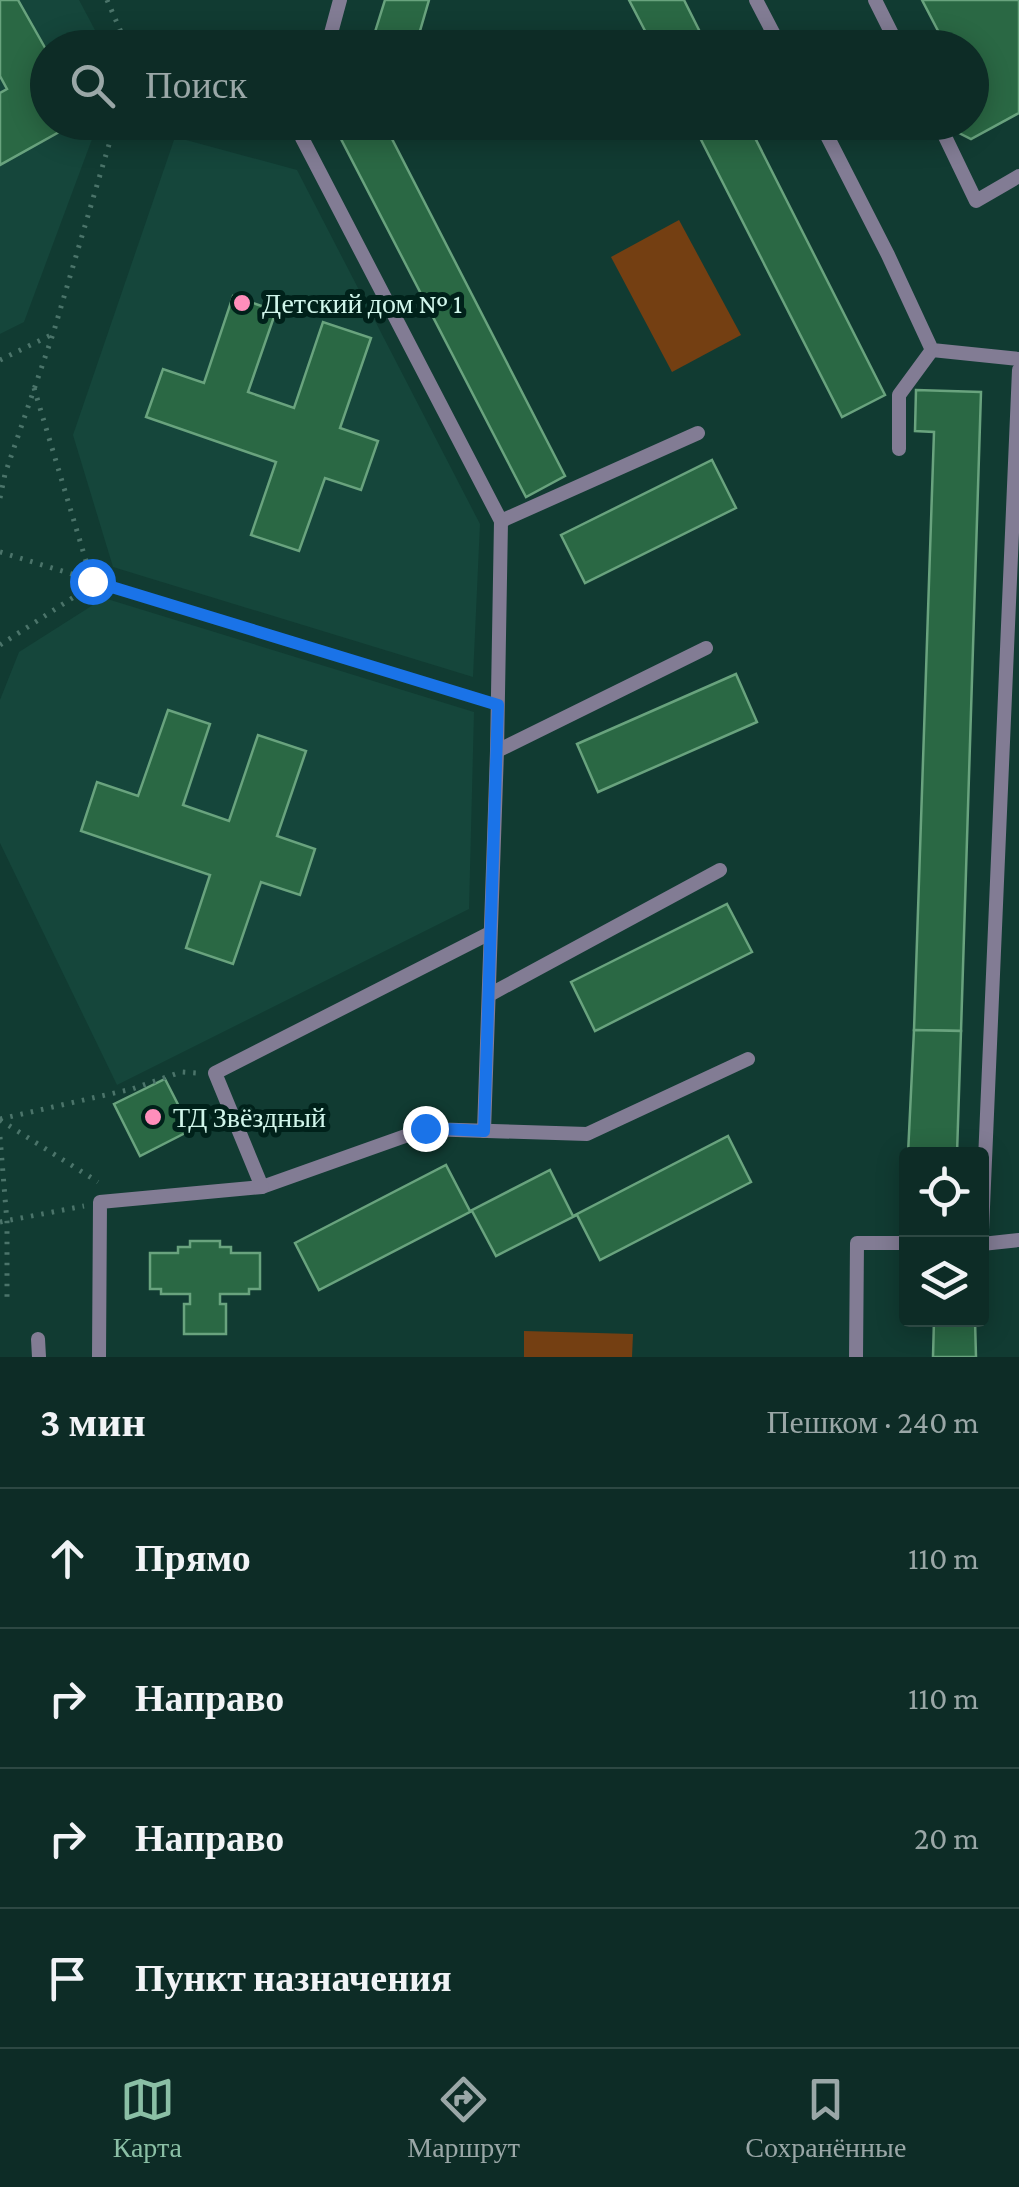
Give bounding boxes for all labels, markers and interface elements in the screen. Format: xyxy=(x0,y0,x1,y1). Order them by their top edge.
search box xyxy=(30,30,989,140)
icon: search xyxy=(65,58,120,113)
text: Поиск xyxy=(145,64,247,106)
place label: Детский дом № 1 xyxy=(262,288,462,319)
marker: Детский дом № 1 xyxy=(231,292,253,314)
route start xyxy=(70,559,116,605)
place label: ТД Звёздный xyxy=(173,1102,326,1133)
marker: ТД Звёздный xyxy=(142,1106,164,1128)
route end xyxy=(403,1106,449,1152)
map controls xyxy=(899,1147,989,1327)
button: locate xyxy=(899,1147,989,1237)
button: layers xyxy=(899,1237,989,1327)
text: 3 мин xyxy=(40,1398,146,1445)
text: Пешком · 240 m xyxy=(766,1404,979,1440)
icon: ahead xyxy=(40,1531,95,1586)
text: Прямо xyxy=(135,1537,251,1579)
text: 110 m xyxy=(908,1540,979,1576)
icon: right xyxy=(40,1671,95,1726)
text: Направо xyxy=(135,1677,284,1719)
text: 110 m xyxy=(908,1680,979,1716)
icon: right xyxy=(40,1811,95,1866)
text: Направо xyxy=(135,1817,284,1859)
text: 20 m xyxy=(914,1820,979,1856)
icon: arrive xyxy=(40,1951,95,2006)
text: Пункт назначения xyxy=(135,1957,452,1999)
tab: Карта xyxy=(113,2072,182,2164)
tab: Маршрут xyxy=(407,2072,520,2164)
tab: Сохранённые xyxy=(745,2072,906,2164)

